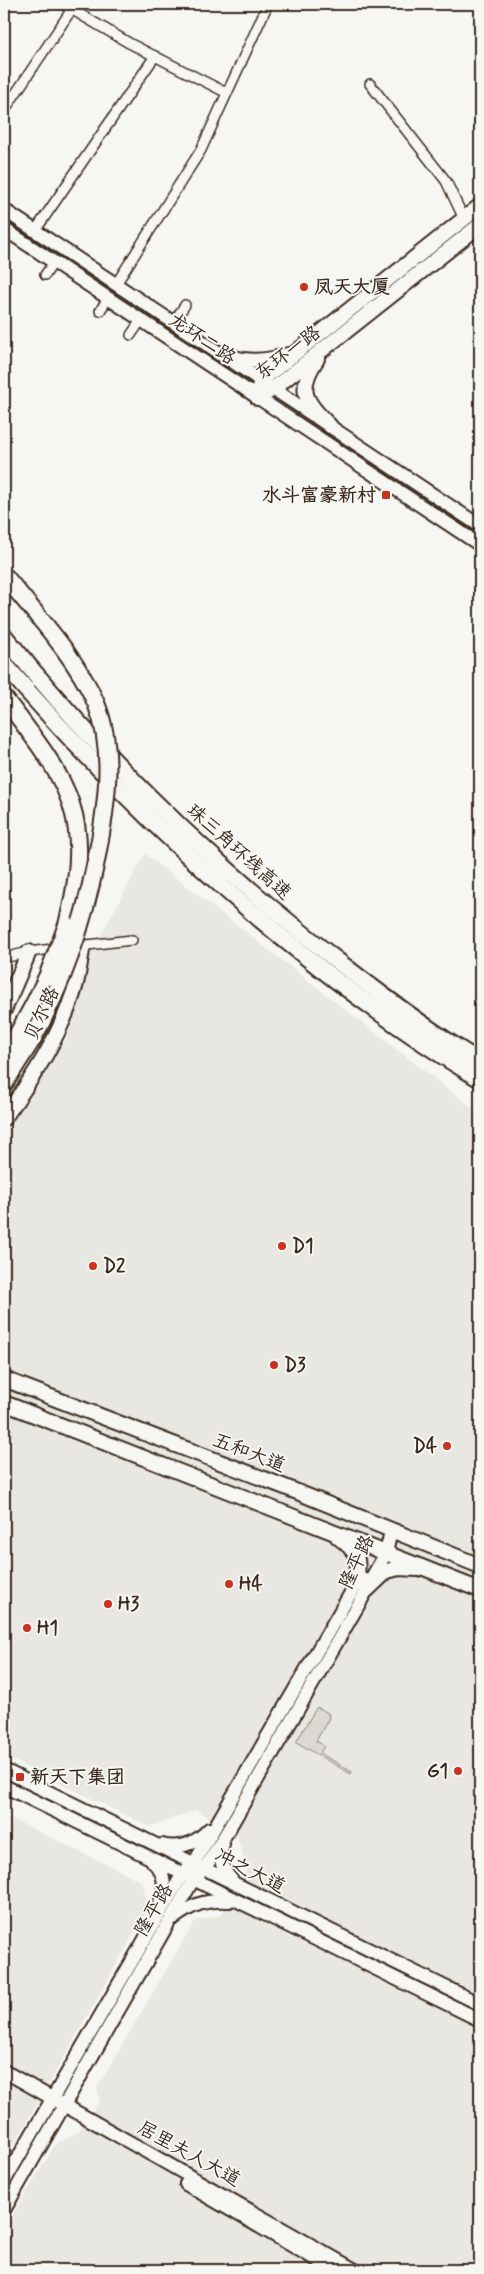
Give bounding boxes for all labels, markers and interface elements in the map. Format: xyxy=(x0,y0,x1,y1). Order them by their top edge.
place label: 凤天大厦 xyxy=(314,275,390,300)
marker: 凤天大厦 xyxy=(298,281,310,293)
street label: 龙环二路 xyxy=(164,307,240,371)
street label: 东环一路 xyxy=(250,320,326,386)
place label: 水斗富豪新村 xyxy=(262,483,376,508)
marker: 水斗富豪新村 xyxy=(380,489,392,501)
street label: 珠三角环线高速 xyxy=(181,798,297,906)
street label: 贝尔路 xyxy=(19,983,65,1045)
place label: D1 xyxy=(292,1234,314,1259)
marker: D1 xyxy=(276,1240,288,1252)
place label: D2 xyxy=(103,1254,126,1279)
marker: D2 xyxy=(87,1260,99,1272)
place label: D3 xyxy=(284,1353,306,1378)
marker: D3 xyxy=(268,1359,280,1371)
street label: 五和大道 xyxy=(209,1428,289,1478)
place label: D4 xyxy=(413,1434,437,1459)
marker: D4 xyxy=(441,1440,453,1452)
street label: 隆平路 xyxy=(334,1531,380,1593)
place label: H4 xyxy=(239,1572,262,1597)
marker: H4 xyxy=(223,1578,235,1590)
place label: H3 xyxy=(118,1592,139,1617)
marker: H3 xyxy=(102,1598,114,1610)
place label: H1 xyxy=(37,1616,58,1641)
marker: H1 xyxy=(21,1622,33,1634)
place label: G1 xyxy=(427,1759,448,1784)
place label: 新天下集团 xyxy=(30,1765,125,1790)
marker: G1 xyxy=(452,1765,464,1777)
marker: 新天下集团 xyxy=(14,1771,26,1783)
street label: 冲之大道 xyxy=(210,1843,290,1899)
street label: 隆平路 xyxy=(129,1879,179,1941)
street label: 居里夫人大道 xyxy=(133,2115,245,2193)

